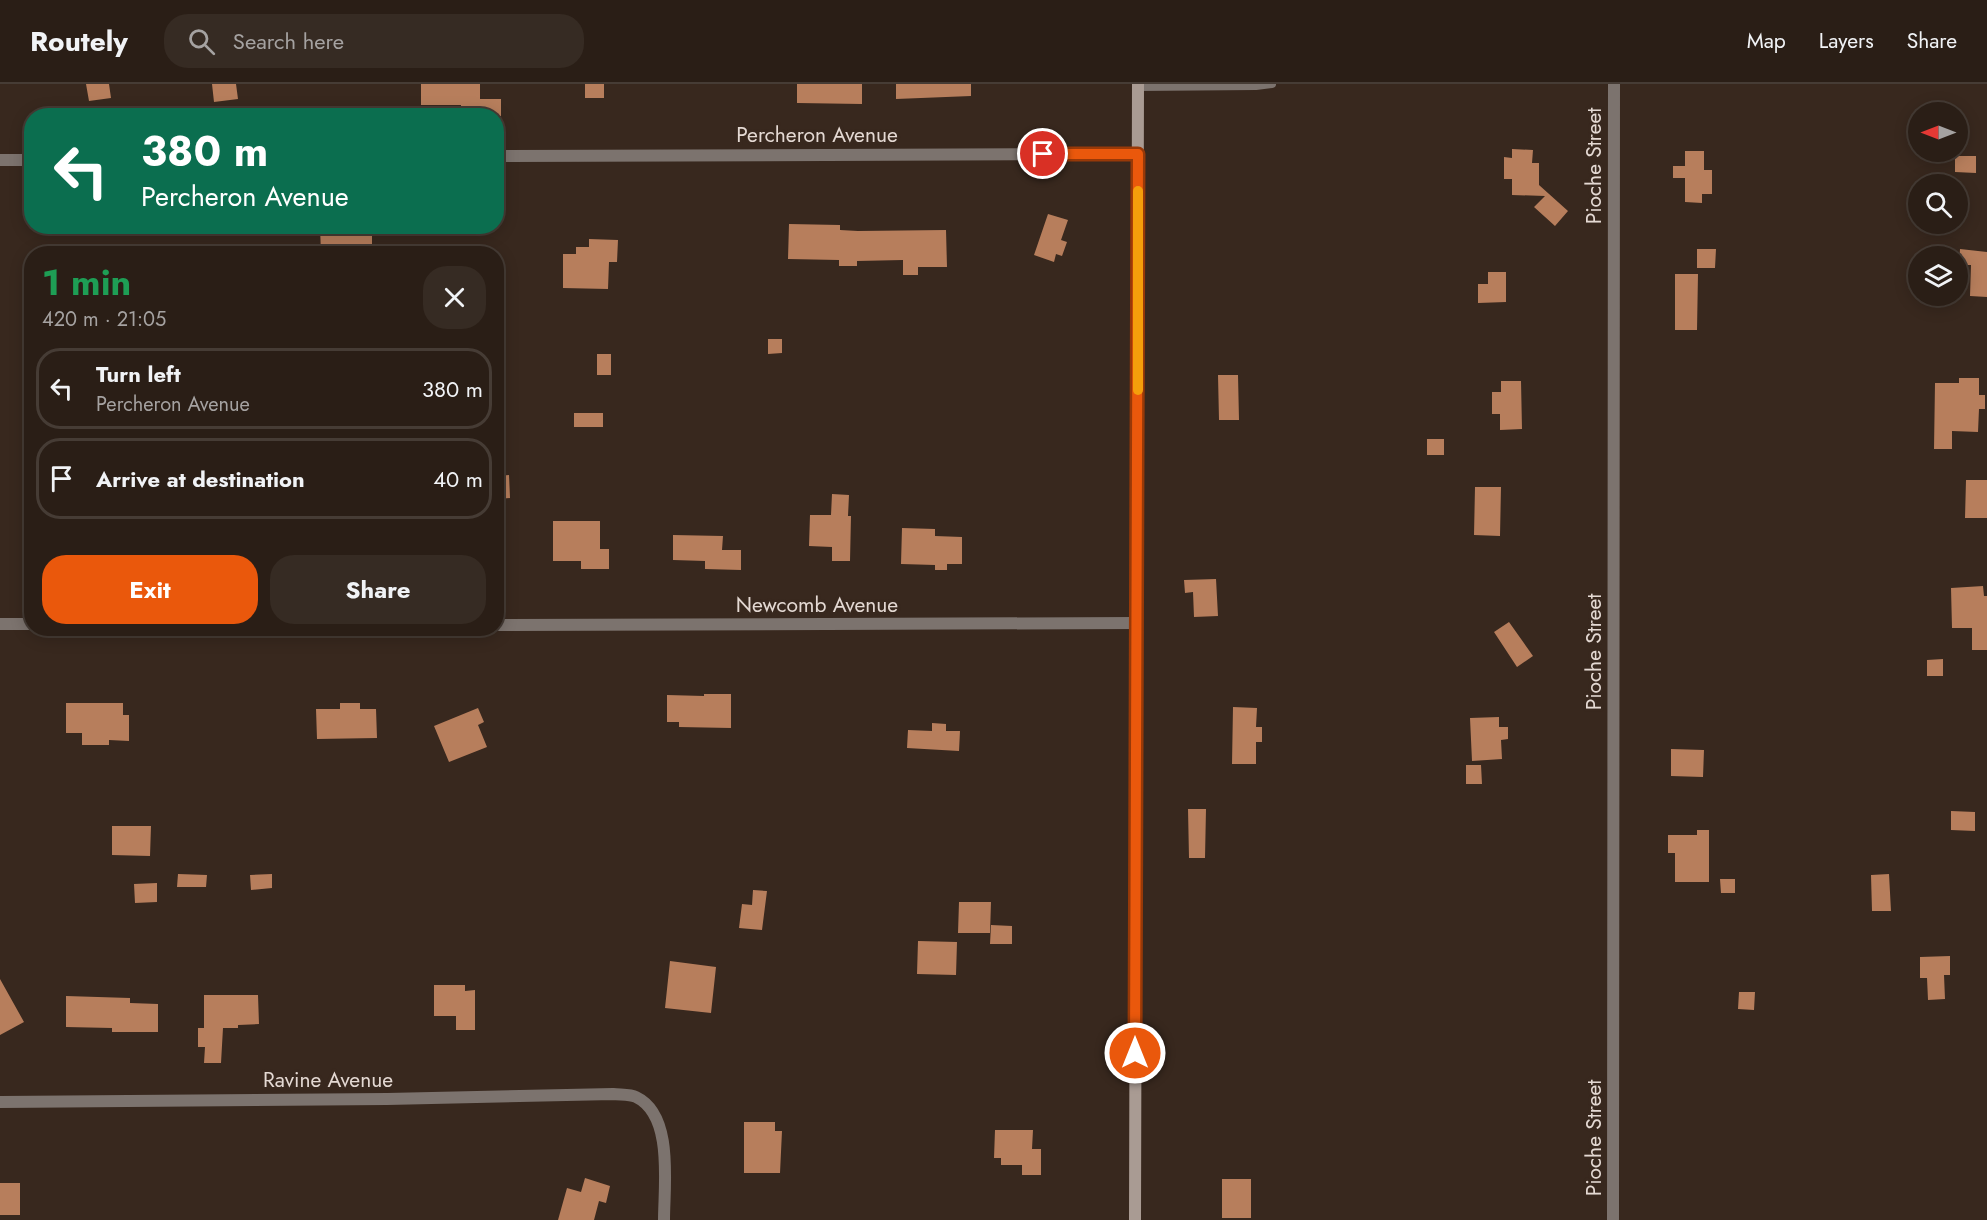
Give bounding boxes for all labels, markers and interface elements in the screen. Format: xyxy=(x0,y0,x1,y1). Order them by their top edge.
search box xyxy=(164,14,584,68)
text: Routely xyxy=(30,21,128,62)
icon: search xyxy=(185,25,218,58)
text: Search here xyxy=(233,25,344,57)
text: Map xyxy=(1747,26,1786,56)
text: Layers xyxy=(1819,26,1874,56)
text: Share xyxy=(1907,26,1957,56)
north arrow xyxy=(1908,102,1968,162)
map controls xyxy=(1908,102,1968,306)
street label: Pioche Street xyxy=(1579,108,1609,224)
street label: Percheron Avenue xyxy=(736,120,898,150)
text: 380 m xyxy=(141,121,268,182)
pin xyxy=(1017,128,1068,179)
icon: left xyxy=(42,132,120,210)
icon: arrive xyxy=(1026,137,1059,170)
button: search xyxy=(1908,174,1968,234)
text: Percheron Avenue xyxy=(141,177,349,216)
button: layers xyxy=(1908,246,1968,306)
text: 1 min xyxy=(42,256,131,308)
button: close xyxy=(423,266,486,329)
text: 420 m · 21:05 xyxy=(42,305,166,334)
text: Turn left xyxy=(96,358,181,390)
icon: left xyxy=(45,372,78,405)
text: 380 m xyxy=(422,373,483,405)
text: Percheron Avenue xyxy=(96,390,250,419)
icon: arrive xyxy=(45,462,78,495)
text: Arrive at destination xyxy=(96,463,305,495)
text: 40 m xyxy=(433,463,483,495)
button: Exit xyxy=(42,555,258,624)
button: Share xyxy=(270,555,486,624)
street label: Newcomb Avenue xyxy=(736,590,898,620)
street label: Pioche Street xyxy=(1579,594,1609,710)
position arrow xyxy=(1103,1021,1167,1085)
street label: Ravine Avenue xyxy=(263,1065,393,1095)
street label: Pioche Street xyxy=(1579,1080,1609,1196)

